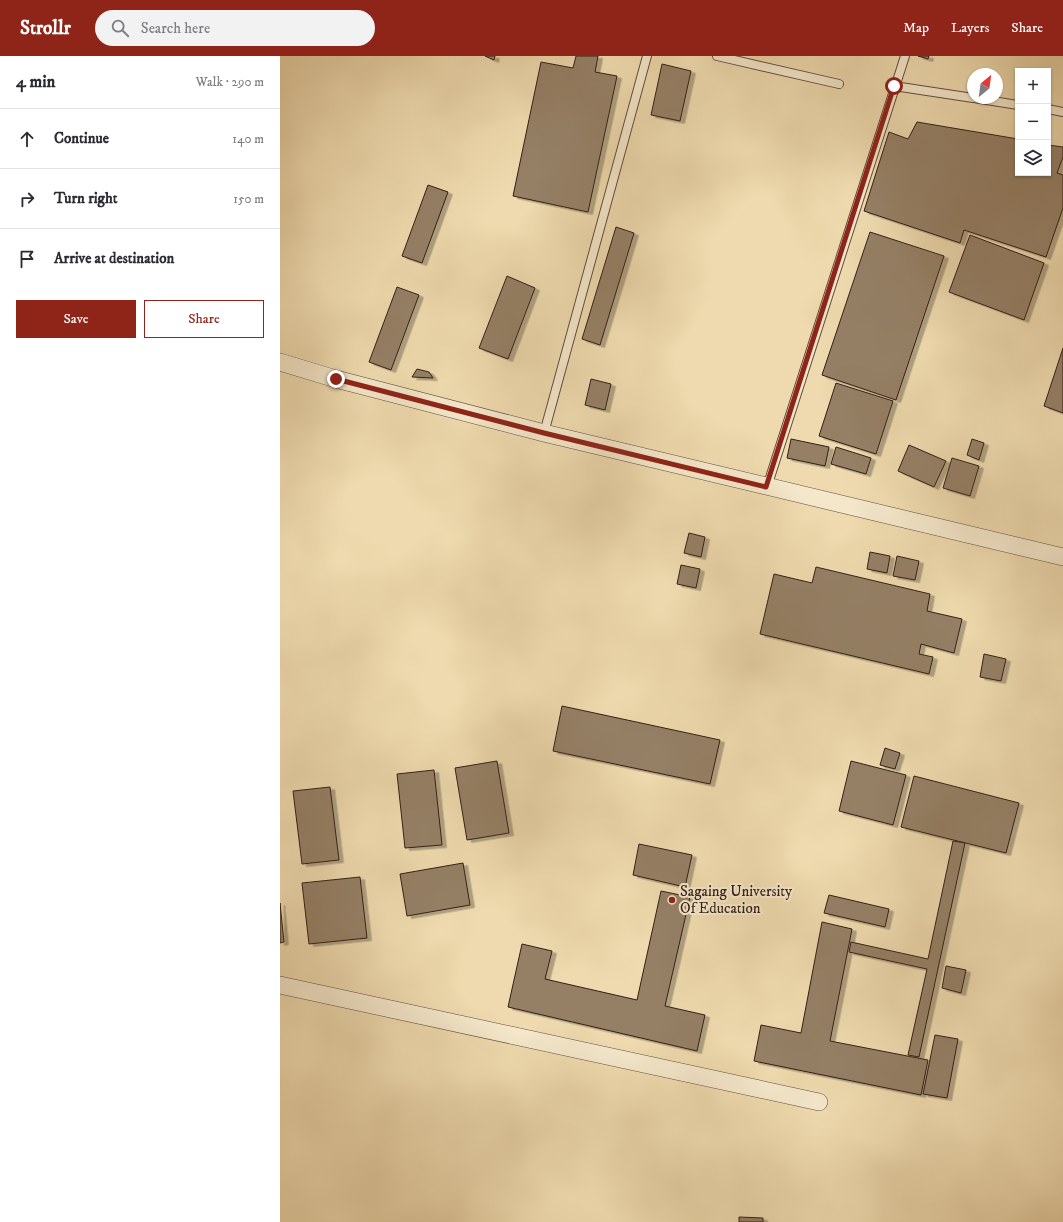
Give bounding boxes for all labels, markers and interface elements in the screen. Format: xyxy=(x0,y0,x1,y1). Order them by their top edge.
search box xyxy=(95,10,375,46)
text: Strollr xyxy=(20,17,71,40)
icon: search xyxy=(109,17,131,39)
text: Search here xyxy=(141,19,210,38)
text: Map xyxy=(903,19,929,37)
text: Layers xyxy=(951,19,989,37)
text: Share xyxy=(1011,19,1043,37)
north arrow xyxy=(967,68,1003,104)
map controls xyxy=(1015,68,1051,176)
button: + xyxy=(1015,68,1051,104)
text: 4 min xyxy=(16,71,55,93)
text: Walk · 290 m xyxy=(196,74,264,90)
route start xyxy=(885,77,903,95)
button: − xyxy=(1015,104,1051,140)
icon: ahead xyxy=(16,128,38,150)
text: Continue xyxy=(54,129,109,148)
text: 140 m xyxy=(232,131,264,147)
button: layers xyxy=(1015,140,1051,176)
icon: right xyxy=(16,188,38,210)
text: Turn right xyxy=(54,189,117,208)
text: 150 m xyxy=(233,191,264,207)
icon: arrive xyxy=(16,248,38,270)
text: Arrive at destination xyxy=(54,249,174,268)
button: Save xyxy=(16,300,136,338)
button: Share xyxy=(144,300,264,338)
route end xyxy=(327,370,345,388)
place label: Sagaing University Of Education xyxy=(680,882,793,918)
marker: Sagaing University Of Education xyxy=(667,895,677,905)

